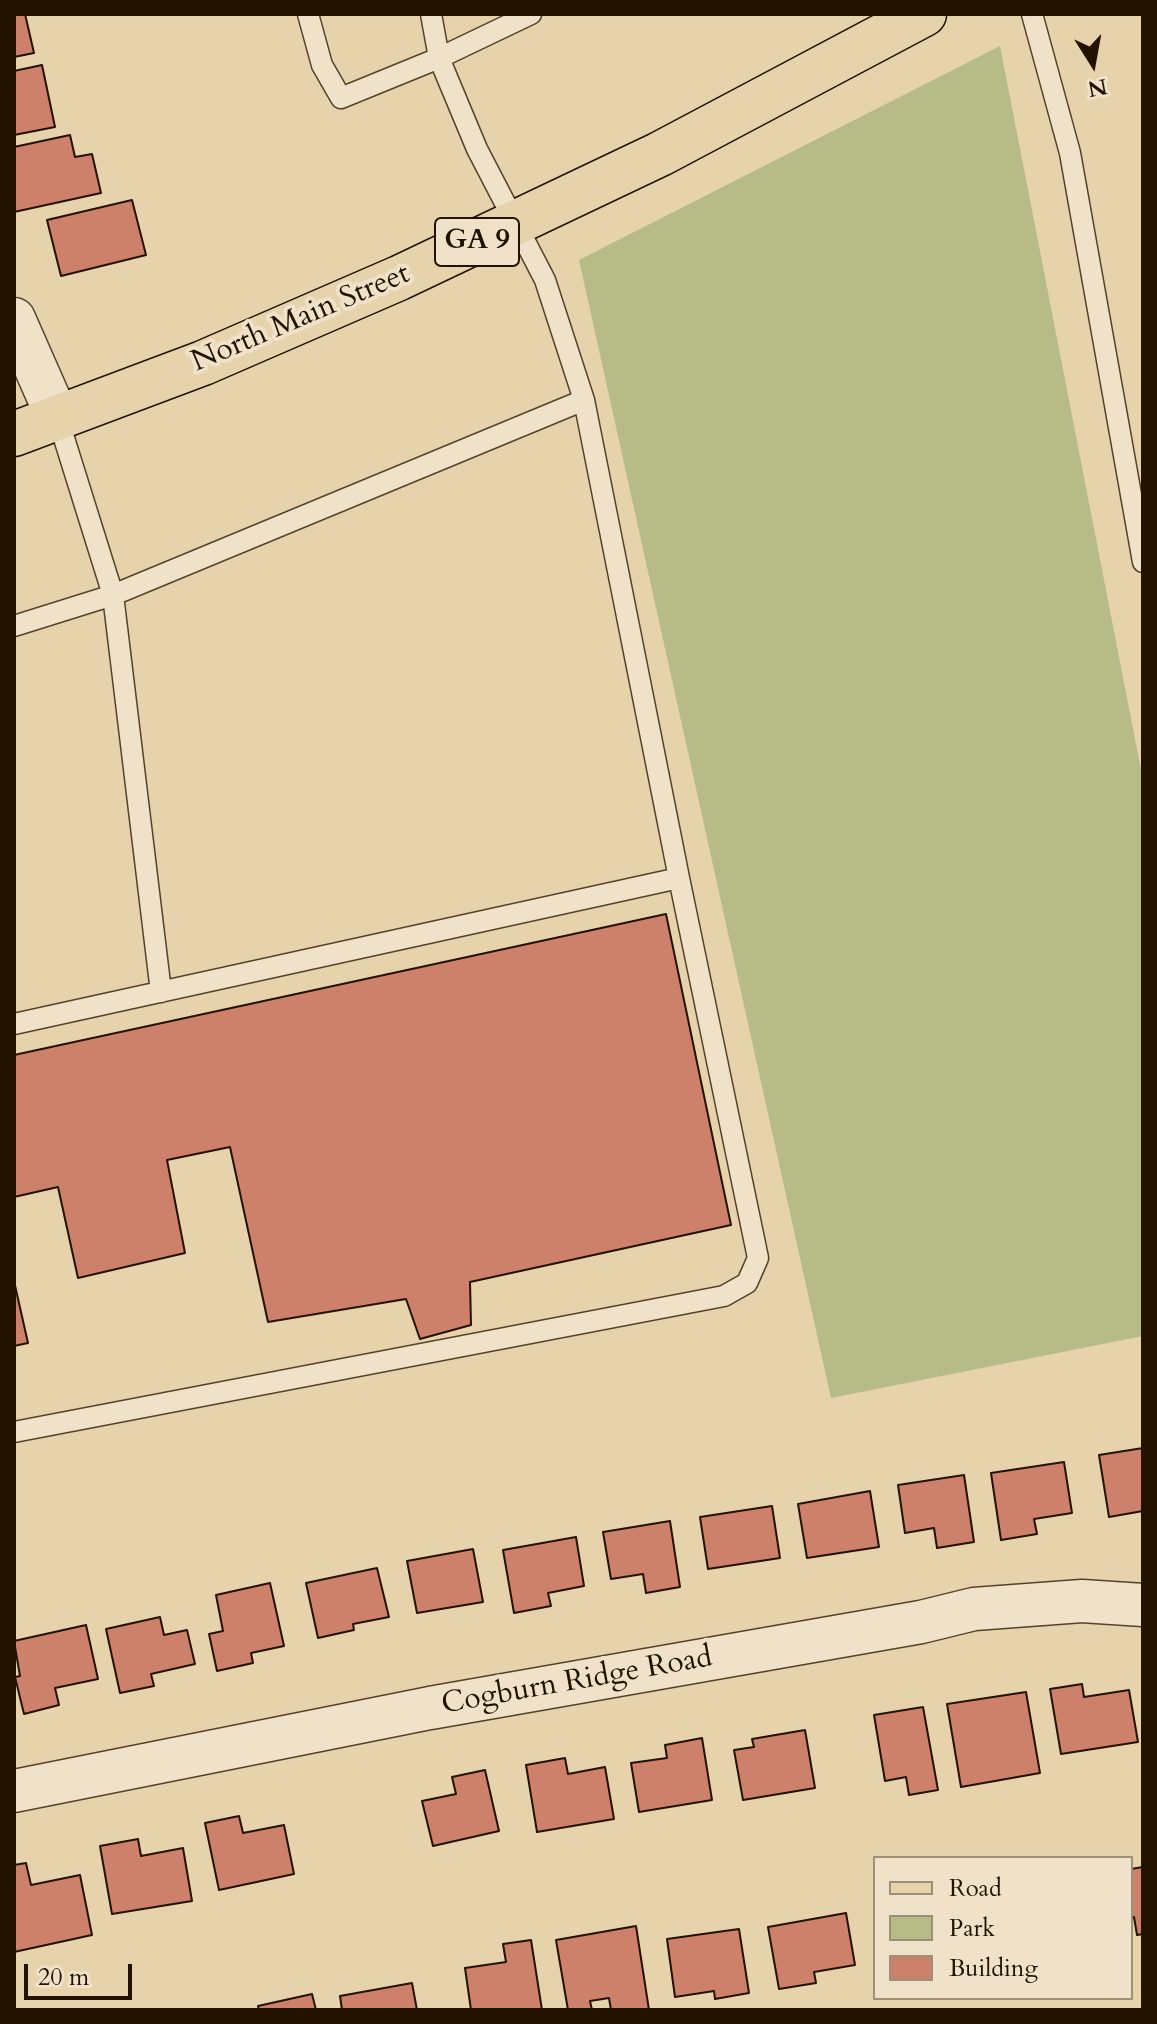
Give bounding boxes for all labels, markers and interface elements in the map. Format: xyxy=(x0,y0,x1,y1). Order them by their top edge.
north arrow xyxy=(1053,24,1133,104)
text: N xyxy=(1085,71,1110,104)
road number: GA 9 xyxy=(435,218,519,266)
street label: North Main Street xyxy=(186,257,416,381)
street label: Cogburn Ridge Road xyxy=(439,1640,715,1724)
legend xyxy=(873,1856,1133,2000)
text: Road xyxy=(949,1872,1002,1905)
text: Park xyxy=(949,1912,995,1945)
scale bar xyxy=(28,1948,136,1998)
text: Building xyxy=(949,1952,1038,1985)
text: 20 m xyxy=(38,1961,89,1994)

